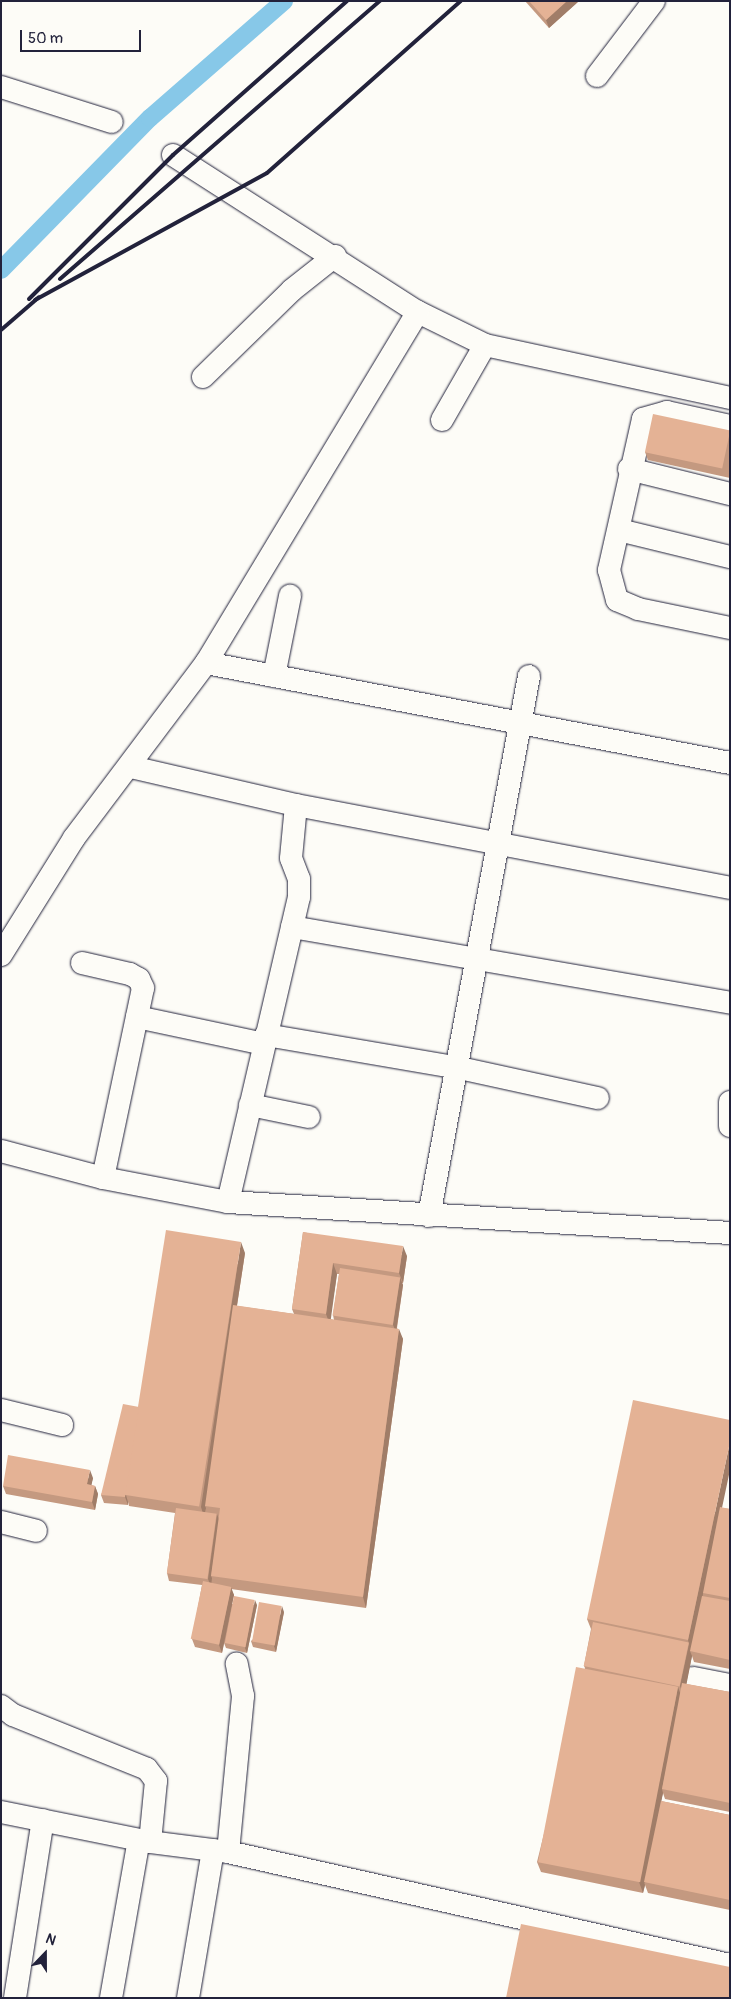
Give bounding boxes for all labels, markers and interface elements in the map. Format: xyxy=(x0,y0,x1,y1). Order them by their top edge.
scale bar xyxy=(22,20,144,52)
text: 50 m xyxy=(28,29,63,48)
north arrow xyxy=(20,1929,70,1979)
text: N xyxy=(43,1930,58,1949)

